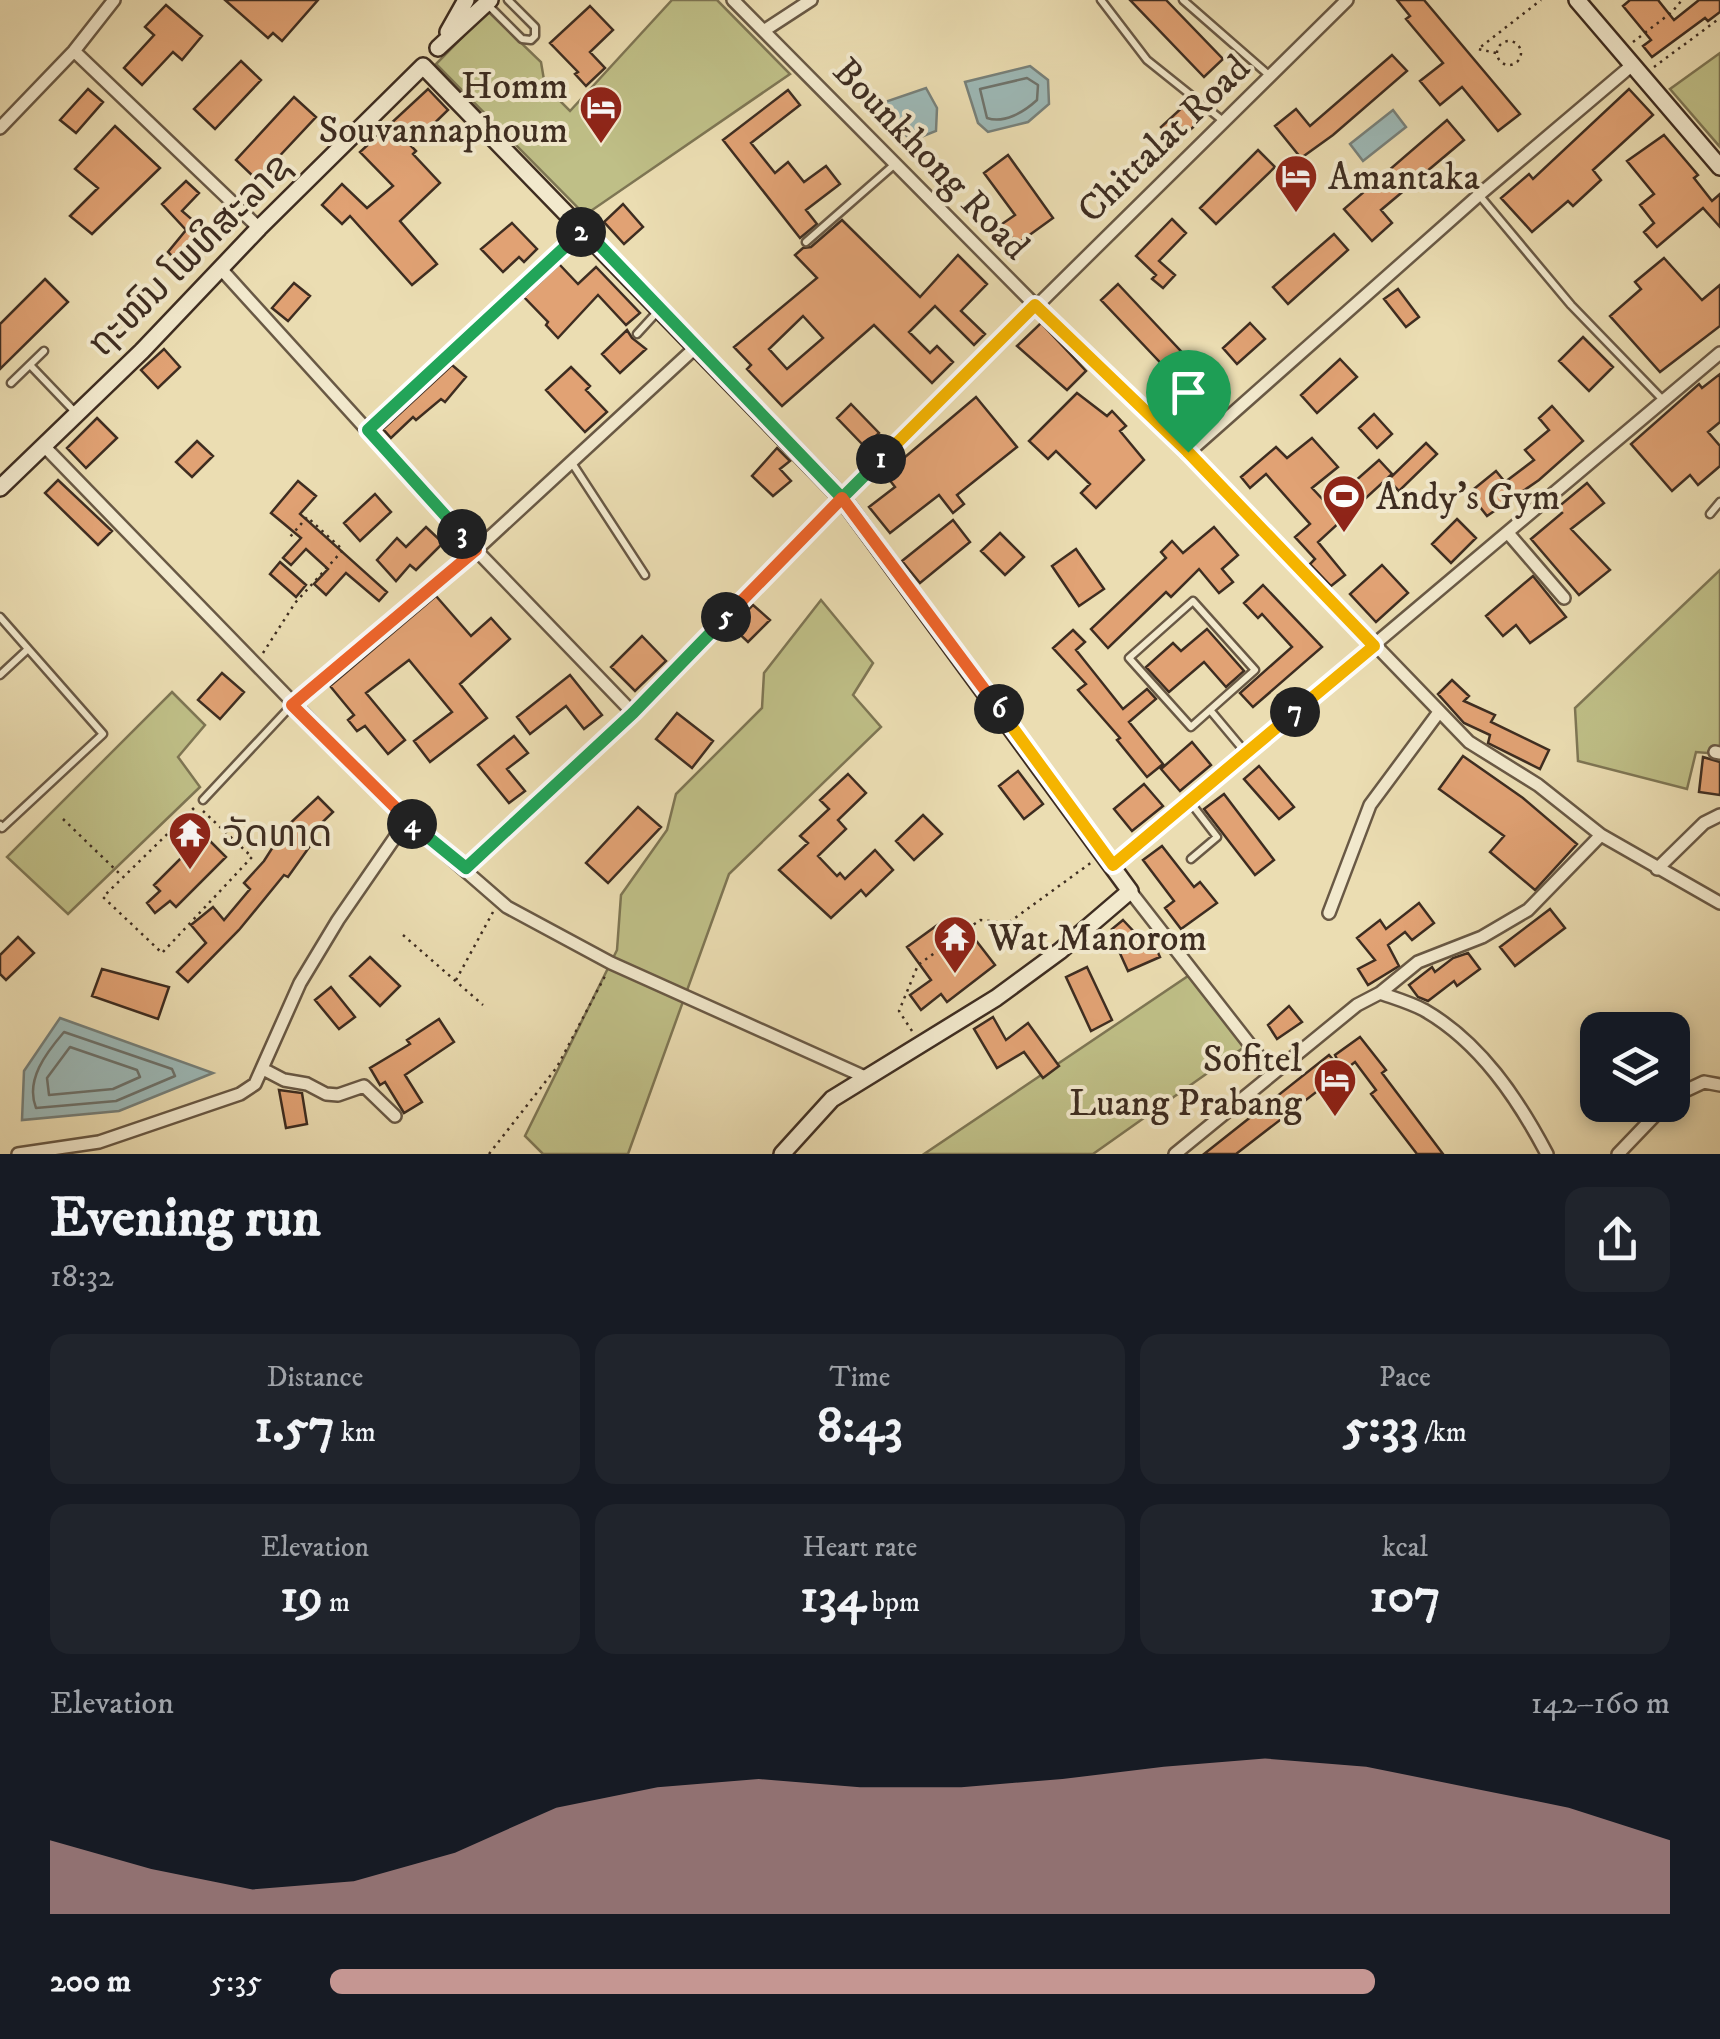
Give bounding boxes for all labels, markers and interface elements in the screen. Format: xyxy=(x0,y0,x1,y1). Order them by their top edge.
street label: Chittalat Road xyxy=(1068,45,1261,234)
street label: Bounkhong Road xyxy=(822,48,1039,271)
place label: Homm Souvannaphoum xyxy=(318,63,568,155)
hotel icon: Homm Souvannaphoum xyxy=(578,84,624,145)
street label: ຖະໜົນ ໂພທິສະລາຊ xyxy=(78,143,303,368)
hotel icon: Amantaka xyxy=(1273,153,1319,214)
place label: Amantaka xyxy=(1328,154,1480,202)
pin: 2 xyxy=(556,207,606,257)
text: 2 xyxy=(574,214,588,249)
pin xyxy=(1146,350,1231,453)
icon: arrive xyxy=(1161,365,1216,420)
pin: 1 xyxy=(856,434,906,484)
text: 1 xyxy=(876,441,886,476)
sports icon: Andy's Gym xyxy=(1321,473,1367,534)
place label: Andy's Gym xyxy=(1376,474,1560,522)
pin: 3 xyxy=(437,509,487,559)
text: 3 xyxy=(457,516,467,551)
pin: 5 xyxy=(701,592,751,642)
text: 5 xyxy=(719,599,733,634)
pin: 6 xyxy=(974,684,1024,734)
pin: 7 xyxy=(1270,687,1320,737)
text: 6 xyxy=(992,691,1006,726)
text: 7 xyxy=(1288,694,1302,729)
pin: 4 xyxy=(387,799,437,849)
text: 4 xyxy=(404,806,420,841)
temple icon: ວັດທາດ xyxy=(167,810,213,871)
place label: ວັດທາດ xyxy=(222,811,333,859)
temple icon: Wat Manorom xyxy=(932,914,978,975)
place label: Wat Manorom xyxy=(987,915,1207,963)
map controls xyxy=(1580,1012,1690,1122)
button: layers xyxy=(1580,1012,1690,1122)
place label: Sofitel Luang Prabang xyxy=(1069,1036,1303,1128)
hotel icon: Sofitel Luang Prabang xyxy=(1312,1057,1358,1118)
text: Evening run xyxy=(50,1185,321,1254)
button: share xyxy=(1565,1187,1670,1292)
text: 18:32 xyxy=(50,1257,114,1297)
text: Distance xyxy=(267,1360,363,1395)
text: Time xyxy=(830,1360,890,1395)
text: Pace xyxy=(1379,1360,1431,1395)
text: 1.57 xyxy=(254,1395,335,1458)
text: 8:43 xyxy=(817,1395,903,1458)
text: 5:33 xyxy=(1343,1395,1418,1458)
text: km xyxy=(335,1415,376,1450)
text: /km xyxy=(1418,1415,1467,1450)
text: Elevation xyxy=(261,1530,369,1565)
text: Heart rate xyxy=(803,1530,917,1565)
text: kcal xyxy=(1382,1530,1428,1565)
text: 19 xyxy=(280,1565,323,1628)
text: 134 xyxy=(800,1565,866,1628)
text: 107 xyxy=(1369,1565,1441,1628)
text: m xyxy=(323,1585,350,1620)
text: bpm xyxy=(866,1585,920,1620)
text: Elevation xyxy=(50,1684,174,1724)
text: 142–160 m xyxy=(1531,1684,1670,1724)
text: 200 m xyxy=(50,1962,131,2002)
text: 5:35 xyxy=(210,1962,262,2002)

